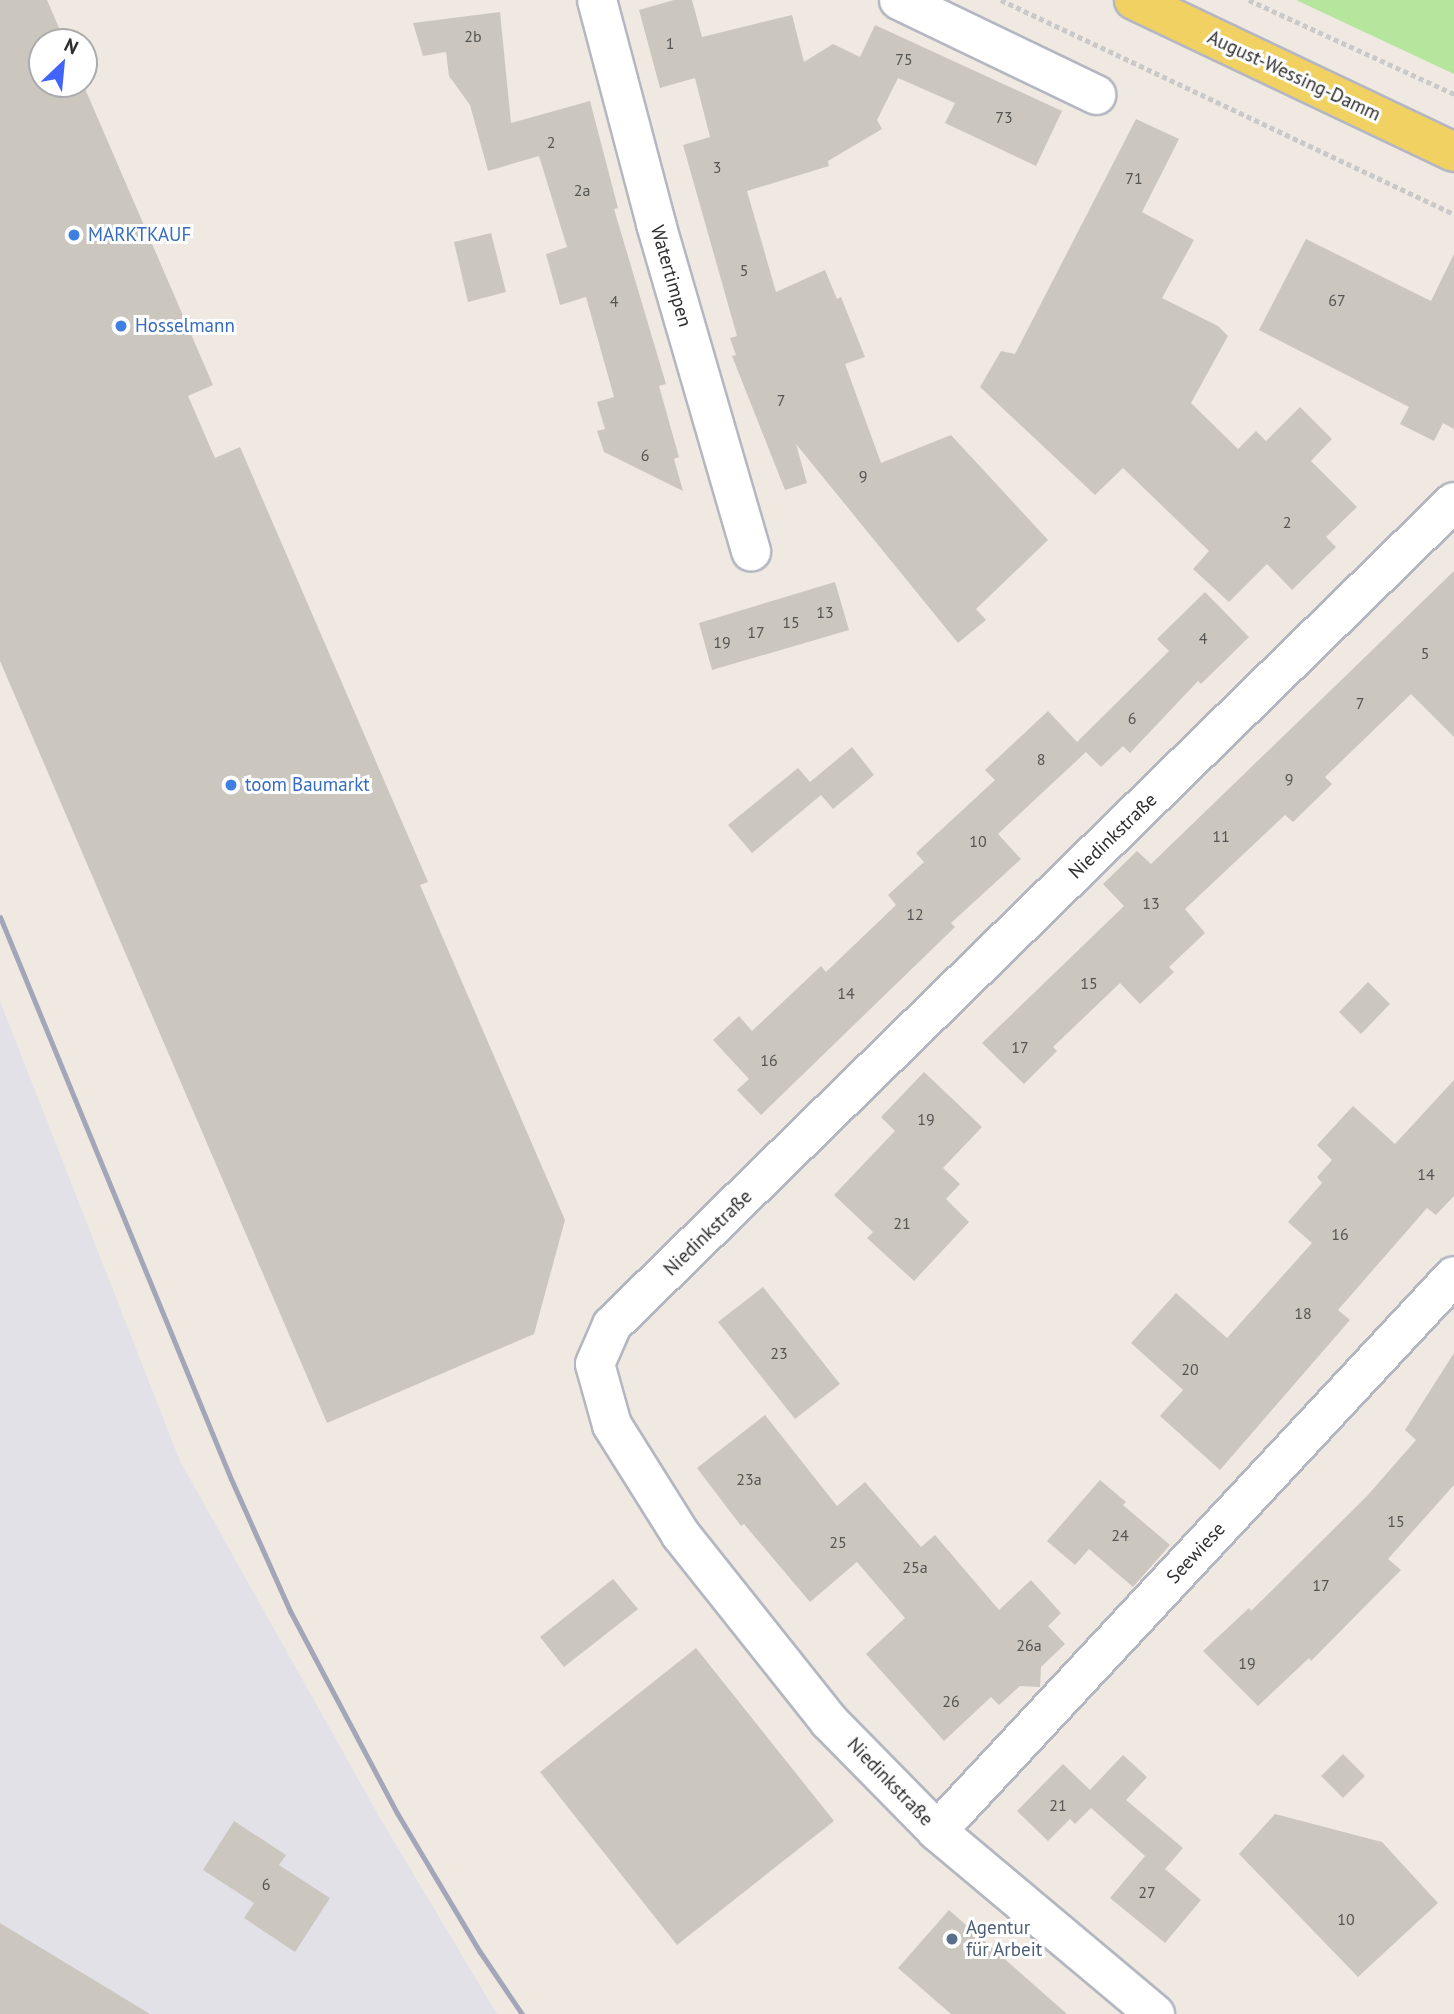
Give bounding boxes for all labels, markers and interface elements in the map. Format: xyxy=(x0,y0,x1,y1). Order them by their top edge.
house number: 2b xyxy=(464,26,482,46)
street label: August-Wessing-Damm xyxy=(1204,26,1384,126)
north arrow xyxy=(28,28,98,98)
text: N xyxy=(60,32,82,59)
house number: 1 xyxy=(666,33,674,53)
house number: 75 xyxy=(895,49,913,69)
house number: 73 xyxy=(995,107,1013,127)
house number: 2 xyxy=(547,132,555,152)
house number: 3 xyxy=(713,157,721,177)
house number: 71 xyxy=(1125,168,1143,188)
house number: 2a xyxy=(574,180,590,200)
street label: Watertimpen xyxy=(646,223,696,329)
place label: MARKTKAUF xyxy=(88,224,191,246)
marker: MARKTKAUF xyxy=(66,227,82,243)
house number: 5 xyxy=(740,260,748,280)
house number: 67 xyxy=(1328,290,1346,310)
house number: 4 xyxy=(610,291,618,311)
place label: Hosselmann xyxy=(135,315,235,337)
marker: Hosselmann xyxy=(113,318,129,334)
house number: 7 xyxy=(777,390,785,410)
house number: 6 xyxy=(641,445,649,465)
house number: 9 xyxy=(859,466,867,486)
house number: 2 xyxy=(1283,512,1291,532)
house number: 13 xyxy=(816,602,834,622)
house number: 15 xyxy=(782,612,800,632)
house number: 17 xyxy=(747,622,765,642)
house number: 4 xyxy=(1199,628,1207,648)
house number: 19 xyxy=(713,632,731,652)
house number: 5 xyxy=(1421,643,1429,663)
house number: 7 xyxy=(1356,693,1364,713)
house number: 6 xyxy=(1128,708,1136,728)
house number: 8 xyxy=(1037,749,1045,769)
house number: 9 xyxy=(1285,769,1293,789)
place label: toom Baumarkt xyxy=(245,774,370,796)
marker: toom Baumarkt xyxy=(223,777,239,793)
street label: Niedinkstraße xyxy=(1064,788,1162,884)
house number: 11 xyxy=(1212,826,1230,846)
house number: 10 xyxy=(969,831,987,851)
house number: 13 xyxy=(1142,893,1160,913)
house number: 12 xyxy=(906,904,924,924)
house number: 15 xyxy=(1080,973,1098,993)
house number: 14 xyxy=(837,983,855,1003)
house number: 17 xyxy=(1011,1037,1029,1057)
house number: 16 xyxy=(760,1050,778,1070)
house number: 19 xyxy=(917,1109,935,1129)
house number: 14 xyxy=(1417,1164,1435,1184)
street label: Niedinkstraße xyxy=(659,1185,757,1281)
house number: 21 xyxy=(893,1213,911,1233)
house number: 16 xyxy=(1331,1224,1349,1244)
house number: 18 xyxy=(1294,1303,1312,1323)
house number: 23 xyxy=(770,1343,788,1363)
house number: 20 xyxy=(1181,1359,1199,1379)
house number: 23a xyxy=(736,1469,762,1489)
house number: 15 xyxy=(1387,1511,1405,1531)
street label: Seewiese xyxy=(1162,1518,1230,1588)
house number: 24 xyxy=(1111,1525,1129,1545)
house number: 25 xyxy=(829,1532,847,1552)
house number: 25a xyxy=(902,1557,928,1577)
house number: 17 xyxy=(1312,1575,1330,1595)
house number: 26a xyxy=(1016,1635,1042,1655)
house number: 19 xyxy=(1238,1653,1256,1673)
house number: 26 xyxy=(942,1691,960,1711)
street label: Niedinkstraße xyxy=(842,1733,938,1831)
house number: 21 xyxy=(1049,1795,1067,1815)
house number: 6 xyxy=(262,1874,270,1894)
house number: 27 xyxy=(1138,1882,1156,1902)
house number: 10 xyxy=(1337,1909,1355,1929)
place label: Agentur für Arbeit xyxy=(966,1917,1043,1961)
marker: Agentur für Arbeit xyxy=(944,1931,960,1947)

